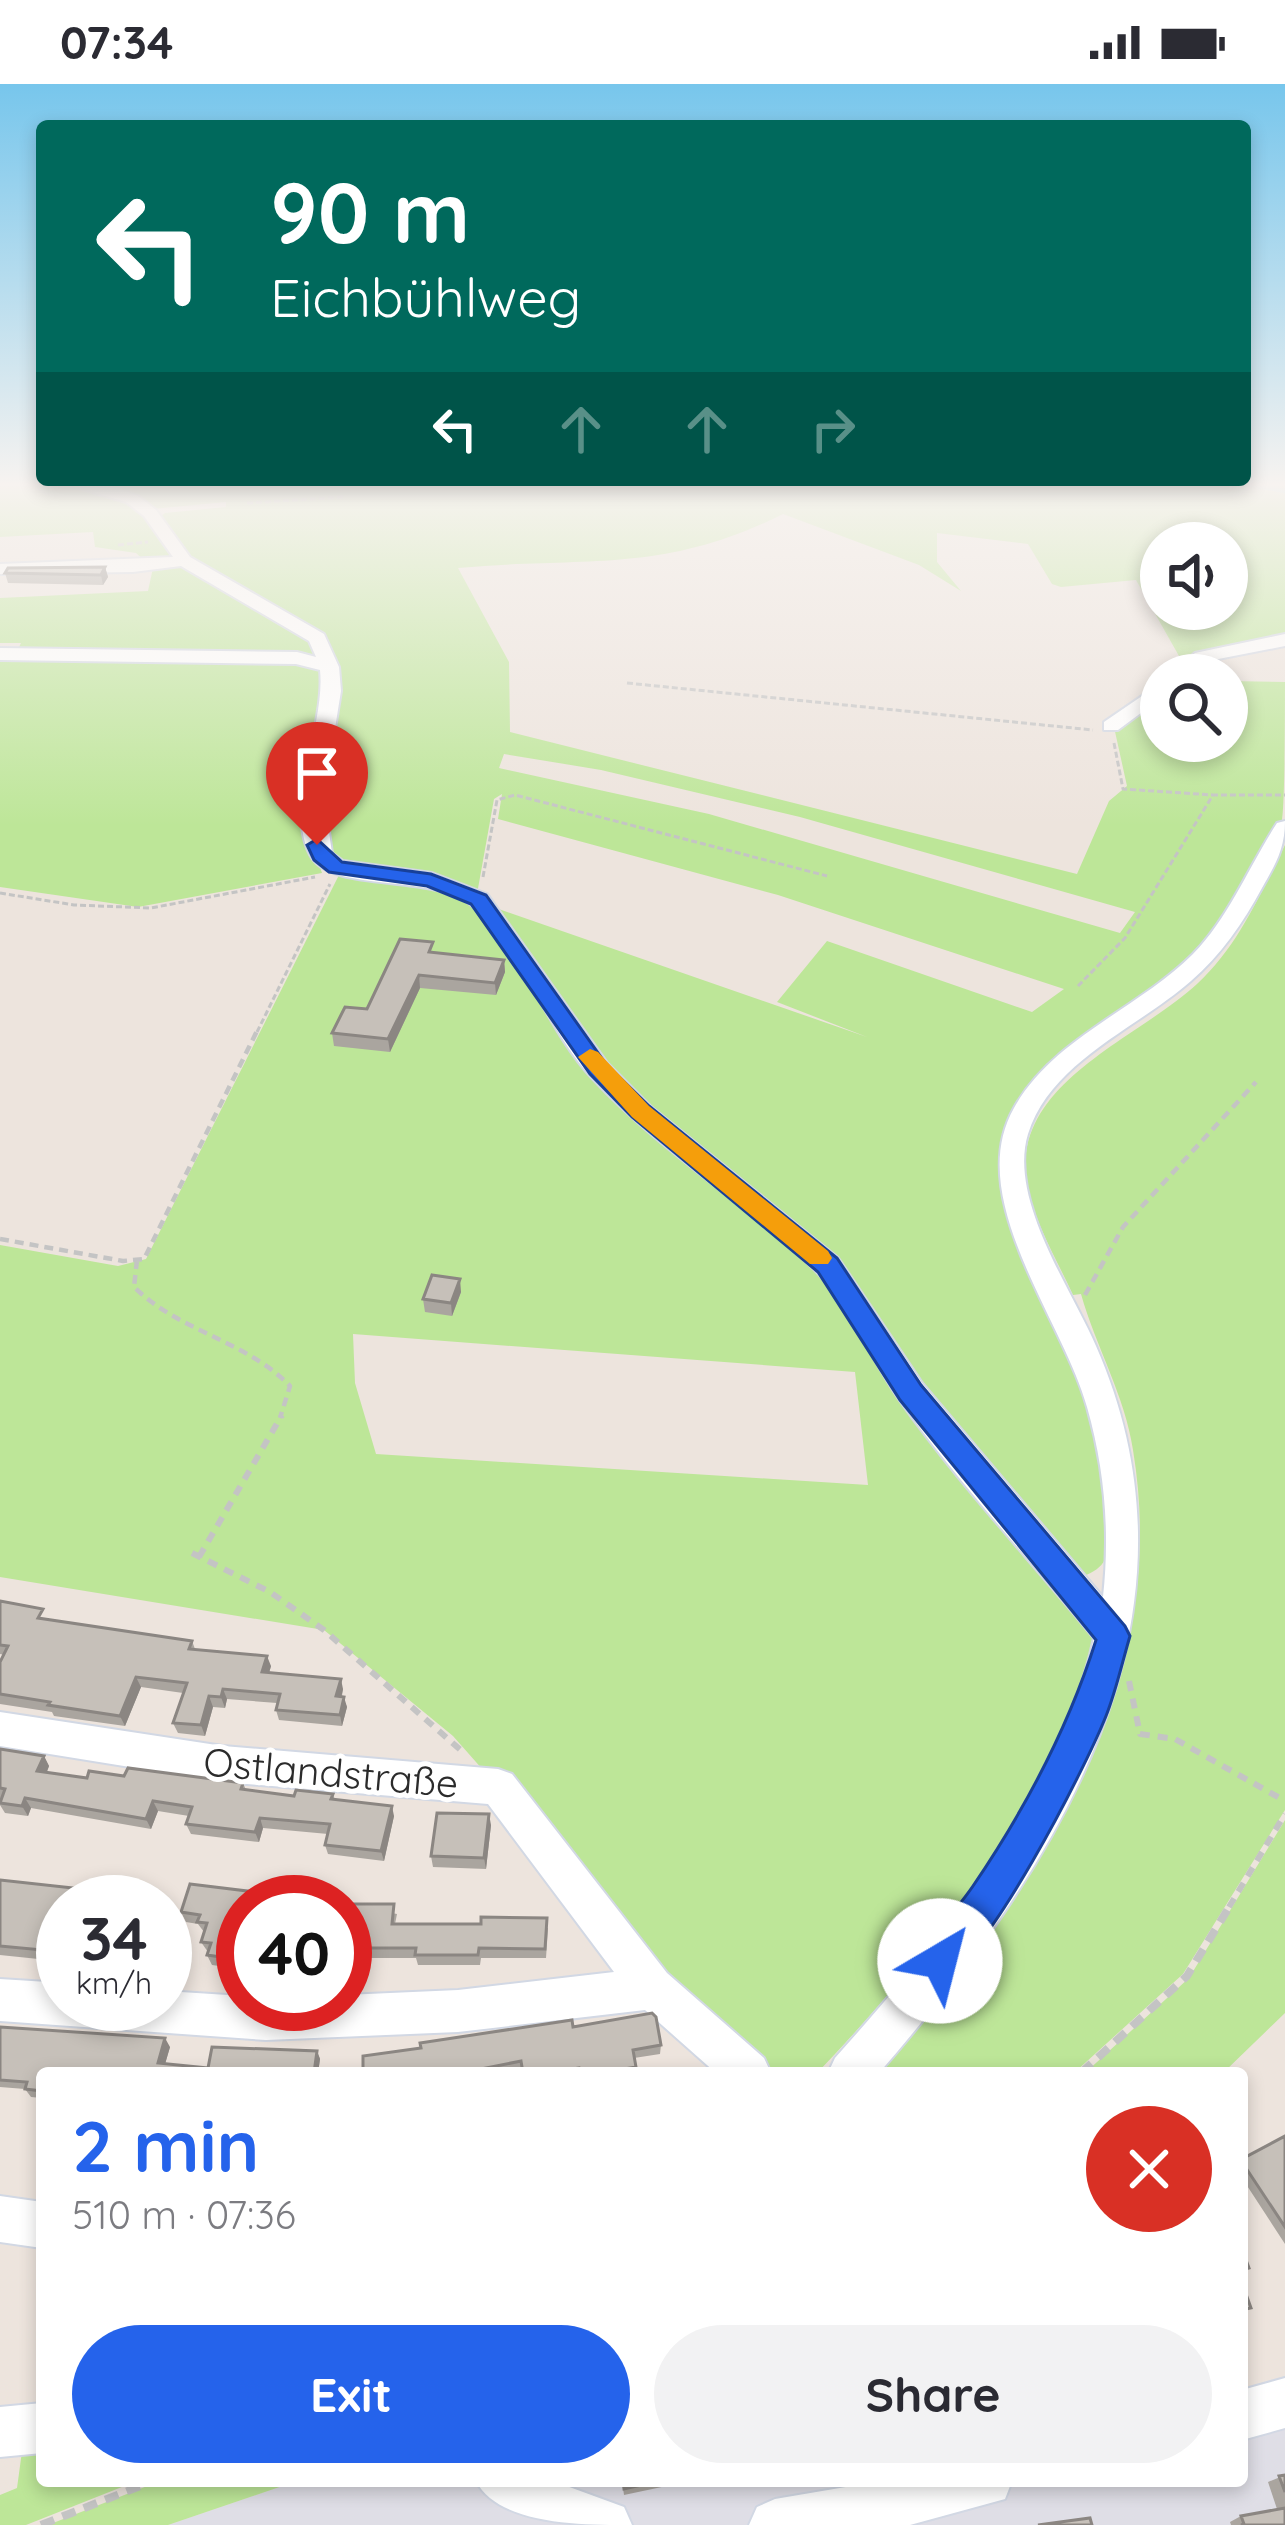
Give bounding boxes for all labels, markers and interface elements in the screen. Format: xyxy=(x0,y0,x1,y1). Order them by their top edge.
text: 07:34 xyxy=(60,14,173,70)
text: 90 m xyxy=(270,159,470,264)
icon: left xyxy=(72,168,228,324)
text: Eichbühlweg xyxy=(270,263,581,331)
icon: left xyxy=(422,396,488,462)
icon: ahead xyxy=(548,396,614,462)
icon: ahead xyxy=(674,396,740,462)
icon: right xyxy=(800,396,866,462)
map controls xyxy=(1140,522,1248,762)
button: sound xyxy=(1140,522,1248,630)
button: search xyxy=(1140,654,1248,762)
pin xyxy=(266,722,368,845)
icon: arrive xyxy=(284,740,350,806)
street label: Ostlandstraße xyxy=(202,1736,460,1808)
speed limit sign: 40 xyxy=(216,1875,372,2031)
position arrow xyxy=(877,1898,1003,2024)
text: 34 xyxy=(80,1900,148,1975)
text: km/h xyxy=(76,1964,152,2002)
text: 2 min xyxy=(72,2100,259,2190)
button: close xyxy=(1086,2106,1212,2232)
text: 510 m · 07:36 xyxy=(72,2190,296,2239)
button: Exit xyxy=(72,2325,630,2463)
button: Share xyxy=(654,2325,1212,2463)

